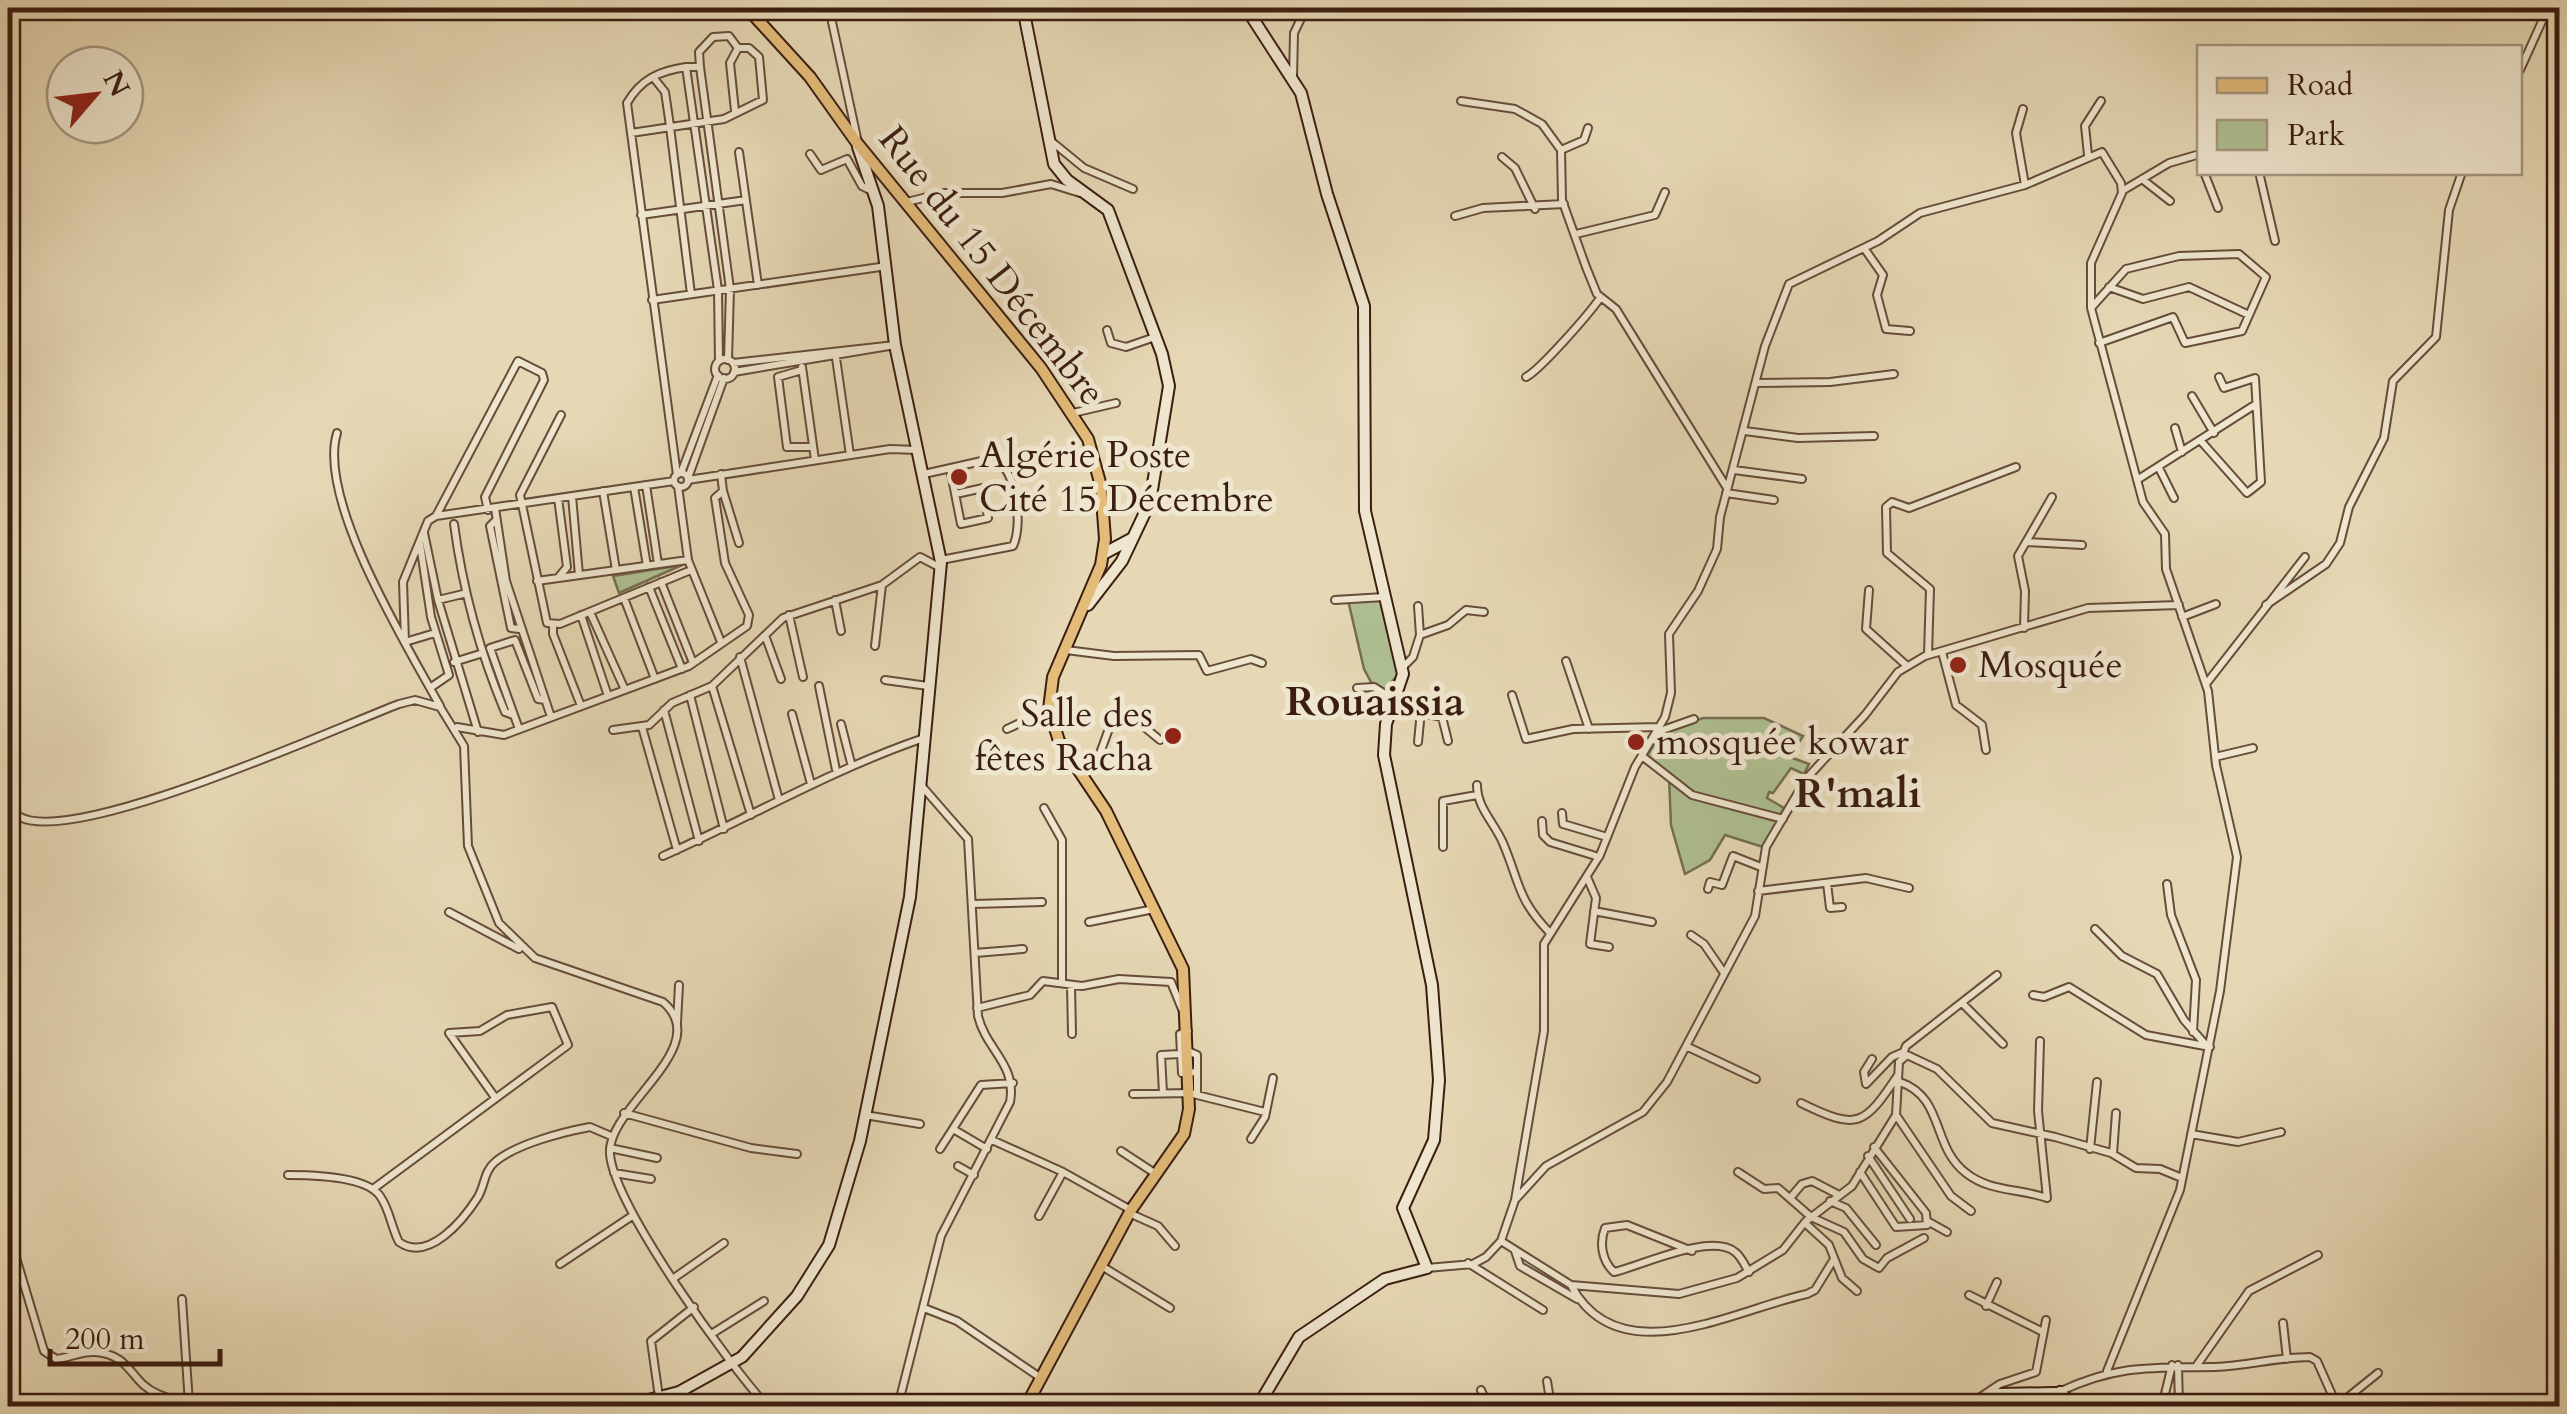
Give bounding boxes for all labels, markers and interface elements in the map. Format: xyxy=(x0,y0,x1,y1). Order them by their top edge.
north arrow xyxy=(45,45,145,145)
legend xyxy=(2197,45,2522,175)
text: N xyxy=(94,64,139,103)
text: Road xyxy=(2287,65,2353,106)
street label: Rue du 15 Décembre xyxy=(866,115,1118,417)
text: Park xyxy=(2287,115,2345,156)
place label: Algérie Poste Cité 15 Décembre xyxy=(979,429,1274,525)
marker: Algérie Poste Cité 15 Décembre xyxy=(948,466,970,488)
place label: Mosquée xyxy=(1978,639,2123,691)
marker: Mosquée xyxy=(1947,654,1969,676)
district label: Rouaissia xyxy=(1285,673,1465,730)
place label: Salle des fêtes Racha xyxy=(975,688,1153,784)
place label: mosquée kowar xyxy=(1656,716,1909,768)
marker: Salle des fêtes Racha xyxy=(1162,725,1184,747)
marker: mosquée kowar xyxy=(1625,731,1647,753)
district label: R'mali xyxy=(1794,765,1922,822)
scale bar xyxy=(50,1304,220,1366)
text: 200 m xyxy=(65,1319,145,1360)

